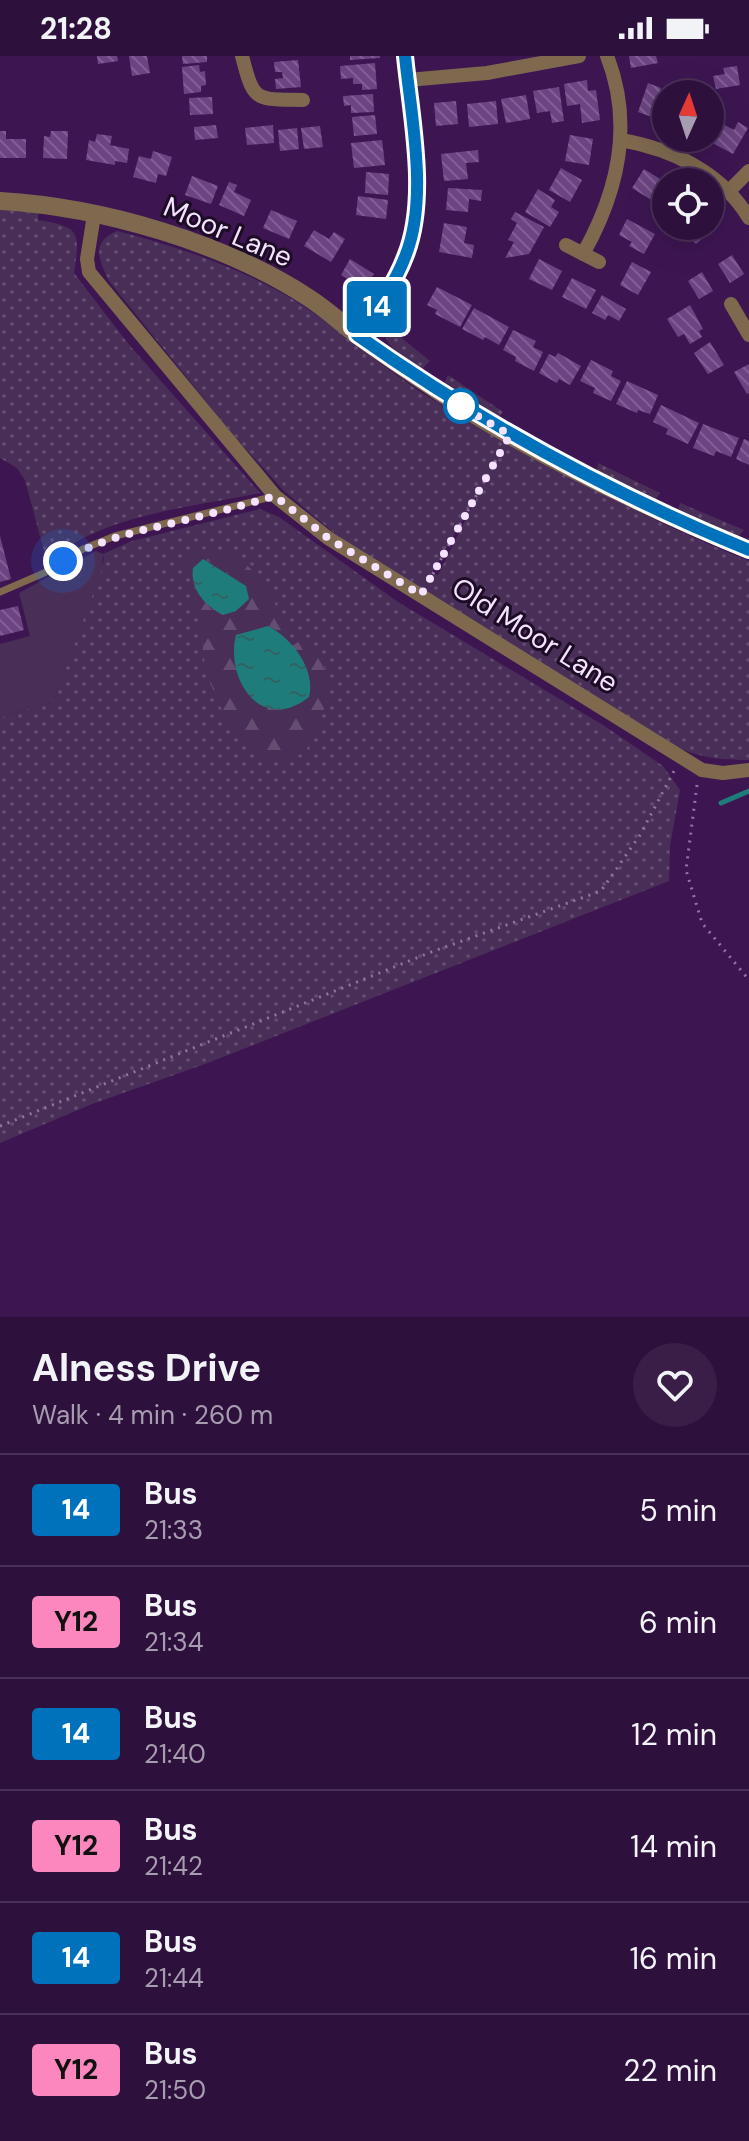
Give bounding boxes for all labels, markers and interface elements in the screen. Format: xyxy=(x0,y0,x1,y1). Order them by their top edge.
text: 21:28 xyxy=(40,9,112,48)
north arrow xyxy=(652,80,724,152)
map controls xyxy=(652,80,724,240)
button: locate xyxy=(652,168,724,240)
street label: Moor Lane xyxy=(158,188,298,276)
line badge: 14 xyxy=(341,281,413,333)
text: 14 xyxy=(363,288,391,325)
unlabelled marker xyxy=(444,389,478,423)
your location xyxy=(43,541,83,581)
street label: Old Moor Lane xyxy=(445,569,625,701)
text: Alness Drive xyxy=(32,1343,261,1393)
button: heart xyxy=(633,1343,717,1427)
text: Walk · 4 min · 260 m xyxy=(32,1398,273,1432)
text: Bus xyxy=(144,1474,198,1513)
text: 14 xyxy=(62,1491,90,1528)
text: 5 min xyxy=(640,1491,717,1530)
text: 21:33 xyxy=(144,1513,203,1547)
text: Bus xyxy=(144,1586,198,1625)
text: Y12 xyxy=(54,1603,98,1640)
text: 6 min xyxy=(639,1603,717,1642)
text: 21:34 xyxy=(144,1625,204,1659)
text: Bus xyxy=(144,1698,198,1737)
text: 14 xyxy=(62,1715,90,1752)
text: 12 min xyxy=(631,1715,717,1754)
text: 21:40 xyxy=(144,1737,206,1771)
text: Bus xyxy=(144,1810,198,1849)
text: Y12 xyxy=(54,1827,98,1864)
text: 14 min xyxy=(630,1827,717,1866)
text: 21:42 xyxy=(144,1849,203,1883)
text: Bus xyxy=(144,1922,198,1961)
text: 14 xyxy=(62,1939,90,1976)
text: 16 min xyxy=(630,1939,717,1978)
text: 21:44 xyxy=(144,1961,204,1995)
text: Bus xyxy=(144,2034,198,2073)
text: Y12 xyxy=(54,2051,98,2088)
text: 22 min xyxy=(623,2051,717,2090)
text: 21:50 xyxy=(144,2073,206,2107)

